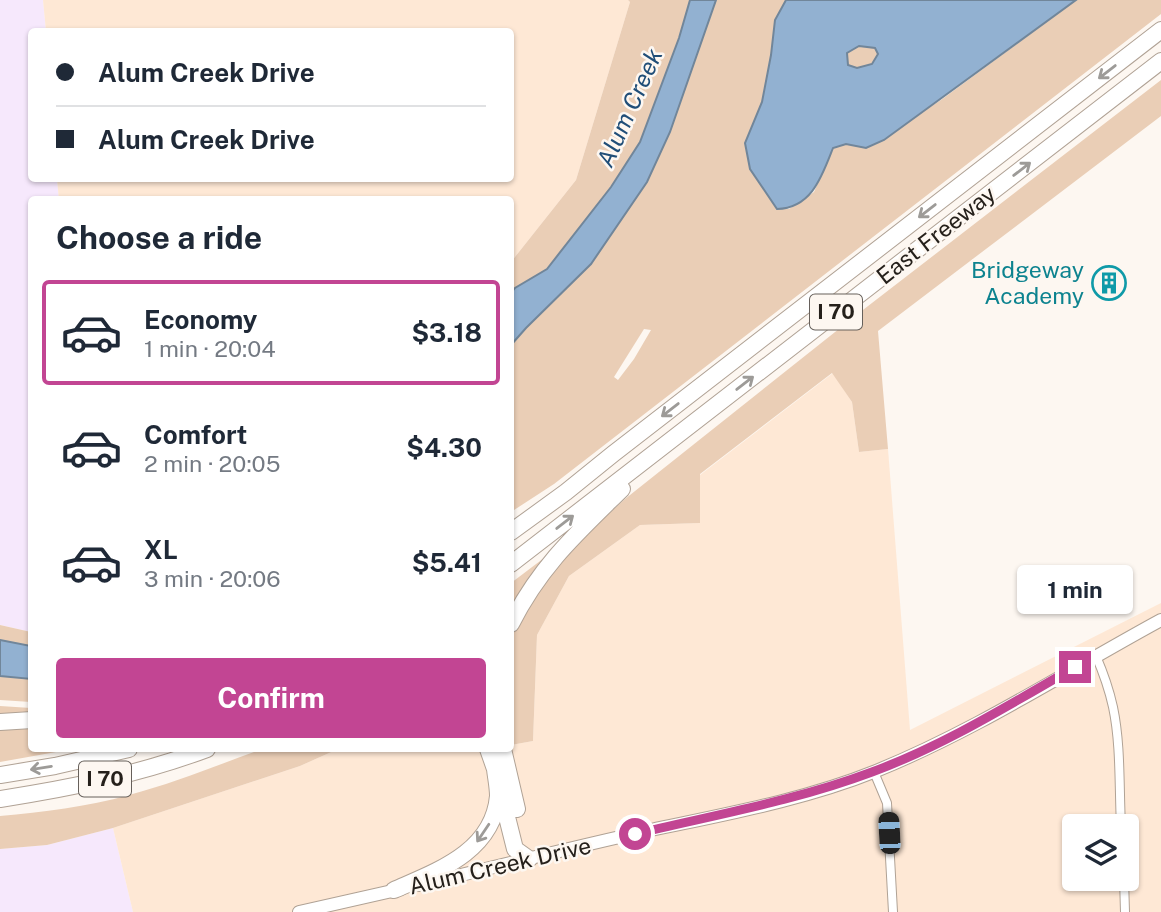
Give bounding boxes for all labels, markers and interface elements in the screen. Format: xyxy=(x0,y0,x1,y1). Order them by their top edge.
water label: Alum Creek xyxy=(591,44,668,171)
text: Alum Creek Drive xyxy=(98,57,315,88)
one-way arrow xyxy=(1098,65,1117,80)
text: Alum Creek Drive xyxy=(98,124,315,155)
one-way arrow xyxy=(1012,161,1030,176)
street label: East Freeway xyxy=(871,180,1000,289)
one-way arrow xyxy=(918,204,937,219)
text: Choose a ride xyxy=(56,219,262,256)
place label: Bridgeway Academy xyxy=(971,256,1084,309)
building icon: Bridgeway Academy xyxy=(1090,264,1128,302)
road number: I 70 xyxy=(810,294,862,330)
icon: car xyxy=(60,301,123,364)
text: Economy xyxy=(144,304,257,335)
text: $3.18 xyxy=(411,317,482,348)
text: 1 min · 20:04 xyxy=(144,335,276,362)
one-way arrow xyxy=(735,375,754,390)
one-way arrow xyxy=(661,403,679,418)
icon: car xyxy=(60,416,123,479)
text: Comfort xyxy=(144,419,247,450)
text: $4.30 xyxy=(406,432,482,463)
text: 2 min · 20:05 xyxy=(144,450,280,477)
one-way arrow xyxy=(555,515,574,530)
icon: car xyxy=(60,531,123,594)
text: XL xyxy=(144,534,178,565)
text: $5.41 xyxy=(412,547,482,578)
text: 3 min · 20:06 xyxy=(144,565,281,592)
callout: 1 min xyxy=(1017,566,1133,614)
text: 1 min xyxy=(1047,576,1103,603)
route end xyxy=(1059,651,1091,683)
button: Confirm xyxy=(56,658,486,738)
one-way arrow xyxy=(30,762,53,775)
road number: I 70 xyxy=(79,762,131,796)
car xyxy=(878,811,901,855)
map controls xyxy=(1062,814,1139,891)
button: layers xyxy=(1062,814,1139,891)
route start xyxy=(619,818,651,850)
one-way arrow xyxy=(476,823,490,843)
street label: Alum Creek Drive xyxy=(406,831,594,900)

